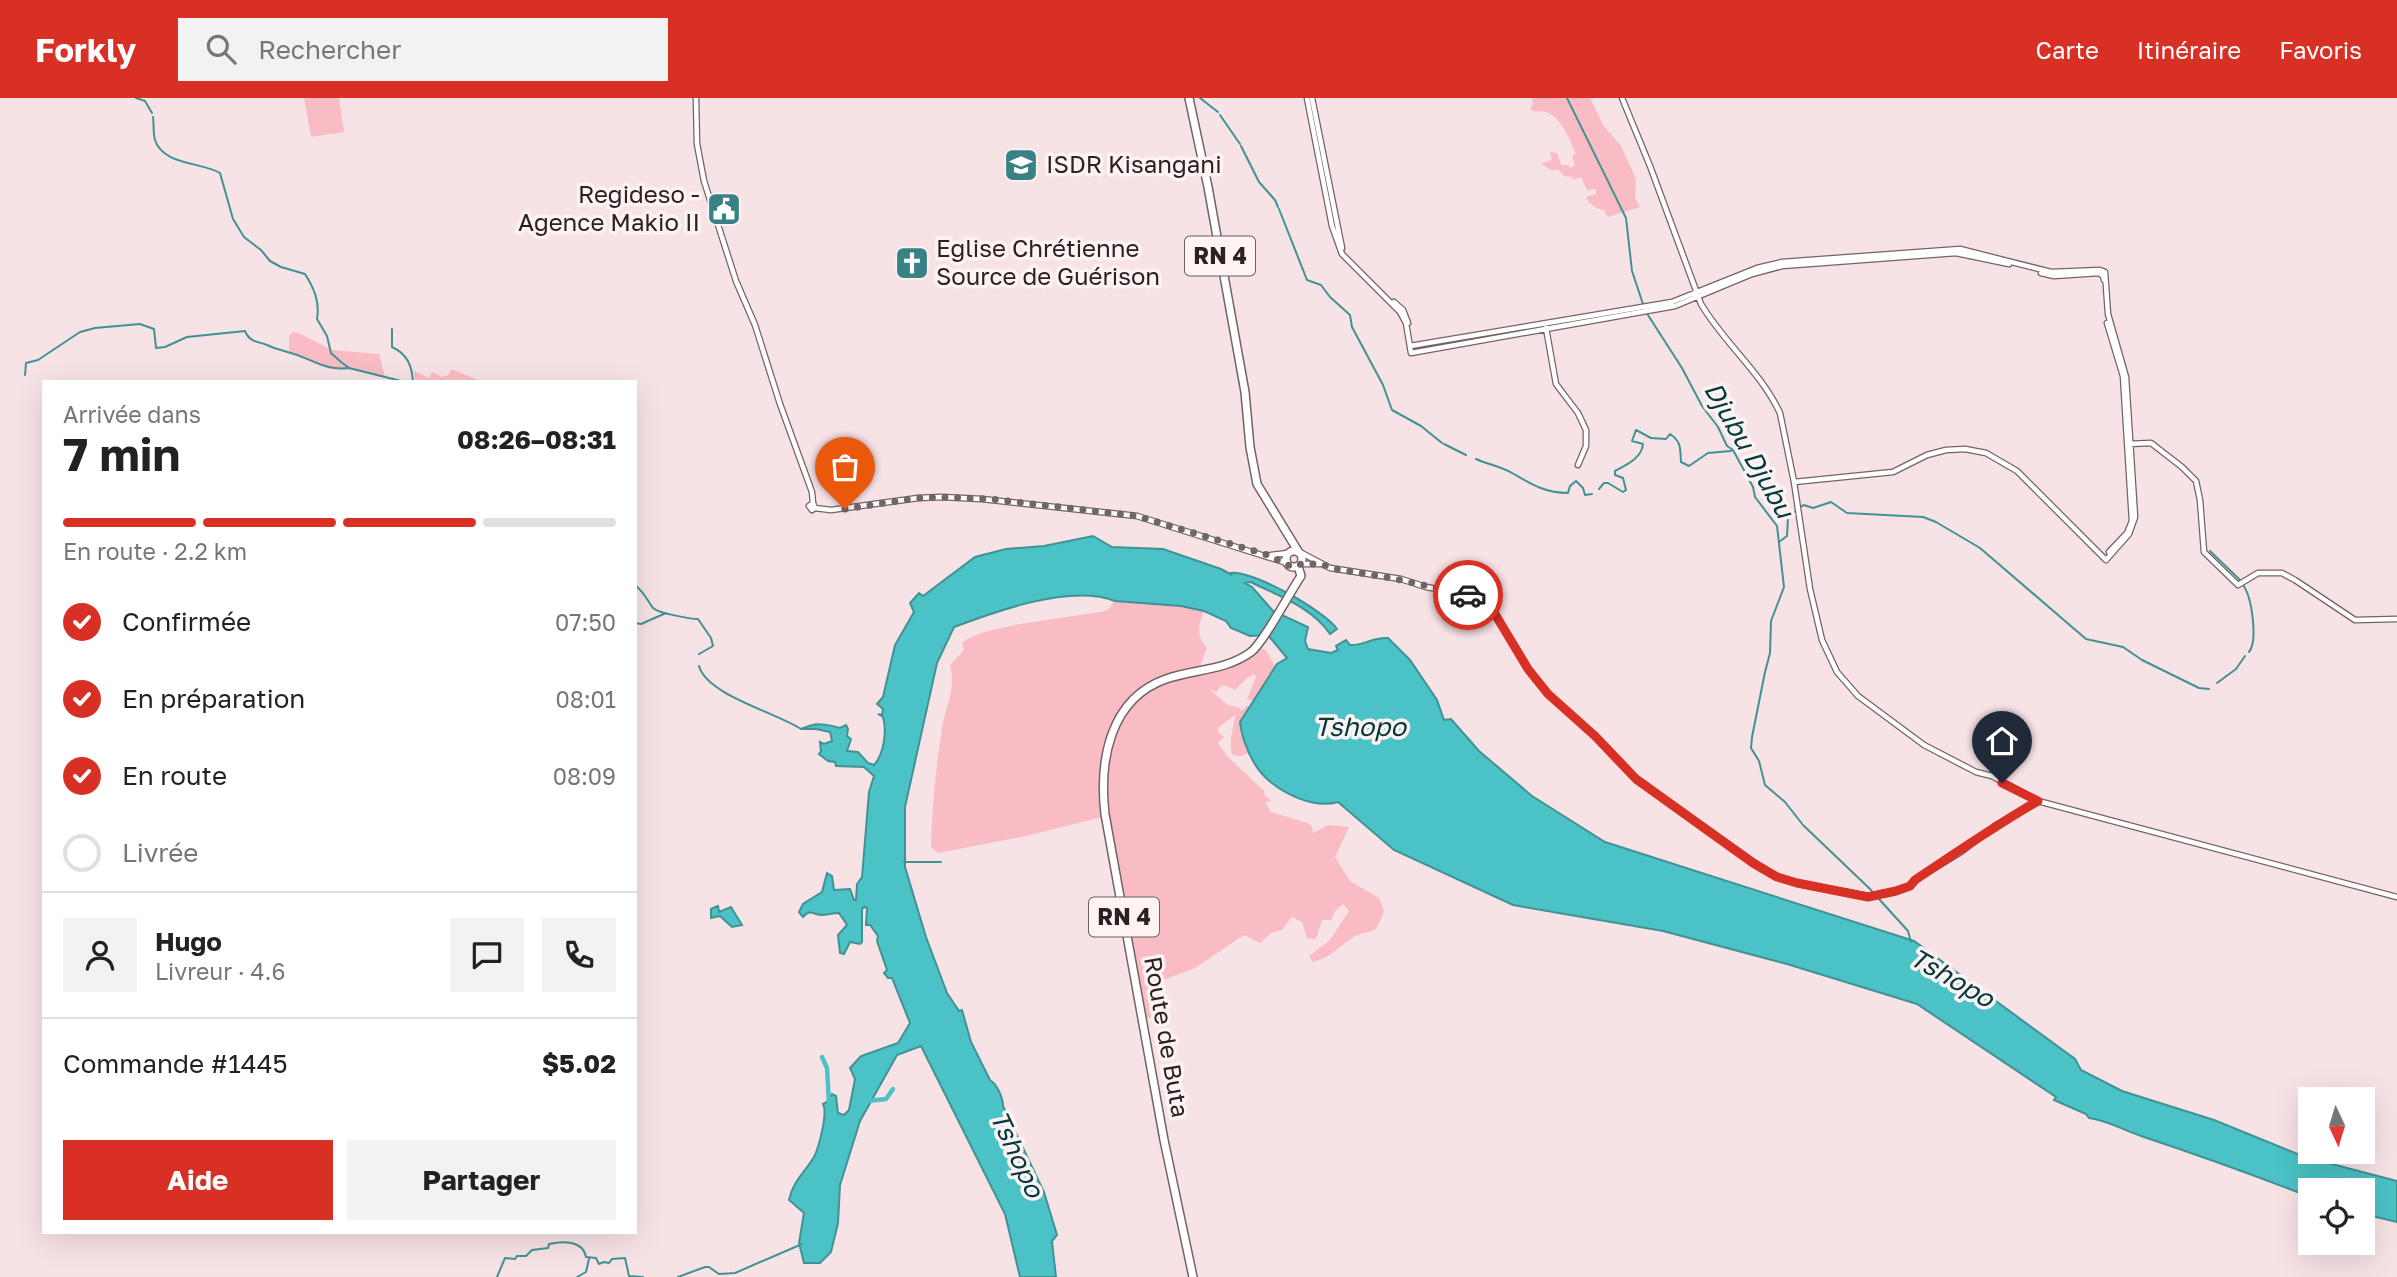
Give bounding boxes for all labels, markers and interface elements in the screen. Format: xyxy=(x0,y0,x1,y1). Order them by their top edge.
search box xyxy=(178,18,668,81)
text: Forkly xyxy=(35,30,136,69)
icon: search xyxy=(202,30,240,68)
text: Rechercher xyxy=(258,34,401,65)
text: Carte xyxy=(2036,35,2099,64)
text: Itinéraire xyxy=(2137,35,2241,64)
text: Favoris xyxy=(2279,35,2362,64)
school or university icon: ISDR Kisangani xyxy=(1002,146,1040,184)
place label: ISDR Kisangani xyxy=(1046,149,1222,178)
place label: Regideso - Agence Makio II xyxy=(518,179,700,236)
public building icon: Regideso - Agence Makio II xyxy=(705,190,743,228)
place label: Eglise Chrétienne Source de Guérison xyxy=(936,233,1160,290)
road number: RN 4 xyxy=(1185,237,1255,276)
church icon: Eglise Chrétienne Source de Guérison xyxy=(893,244,931,282)
water label: Djubu Djubu xyxy=(1698,376,1802,525)
text: Arrivée dans xyxy=(63,400,201,428)
text: 08:26–08:31 xyxy=(457,424,616,455)
text: 7 min xyxy=(63,426,180,481)
pin xyxy=(815,437,875,509)
icon: bag xyxy=(826,448,864,486)
text: En route · 2.2 km xyxy=(63,537,247,565)
courier xyxy=(1433,560,1503,630)
icon: car xyxy=(1449,576,1487,614)
icon: check xyxy=(63,603,101,641)
text: Confirmée xyxy=(122,606,251,637)
text: 07:50 xyxy=(555,608,616,636)
icon: check xyxy=(63,680,101,718)
text: En préparation xyxy=(122,683,305,714)
text: 08:01 xyxy=(555,685,616,713)
water label: Tshopo xyxy=(1314,711,1407,742)
pin xyxy=(1972,711,2032,783)
icon: home xyxy=(1983,722,2021,760)
icon: check xyxy=(63,757,101,795)
text: En route xyxy=(122,760,227,791)
text: 08:09 xyxy=(553,762,616,790)
text: Livrée xyxy=(122,837,198,868)
road number: RN 4 xyxy=(1089,898,1159,936)
button: person xyxy=(63,918,137,992)
button: chat xyxy=(450,918,524,992)
button: phone xyxy=(542,918,616,992)
text: Hugo xyxy=(155,926,222,957)
water label: Tshopo xyxy=(1905,941,2001,1015)
street label: Route de Buta xyxy=(1139,954,1196,1120)
text: Livreur · 4.6 xyxy=(155,957,285,985)
text: Commande #1445 xyxy=(63,1048,288,1079)
text: $5.02 xyxy=(542,1048,616,1079)
north arrow xyxy=(2298,1087,2375,1164)
map controls xyxy=(2298,1087,2375,1255)
water label: Tshopo xyxy=(984,1106,1051,1203)
button: Aide xyxy=(63,1140,333,1220)
button: Partager xyxy=(347,1140,616,1220)
button: locate xyxy=(2298,1178,2375,1255)

